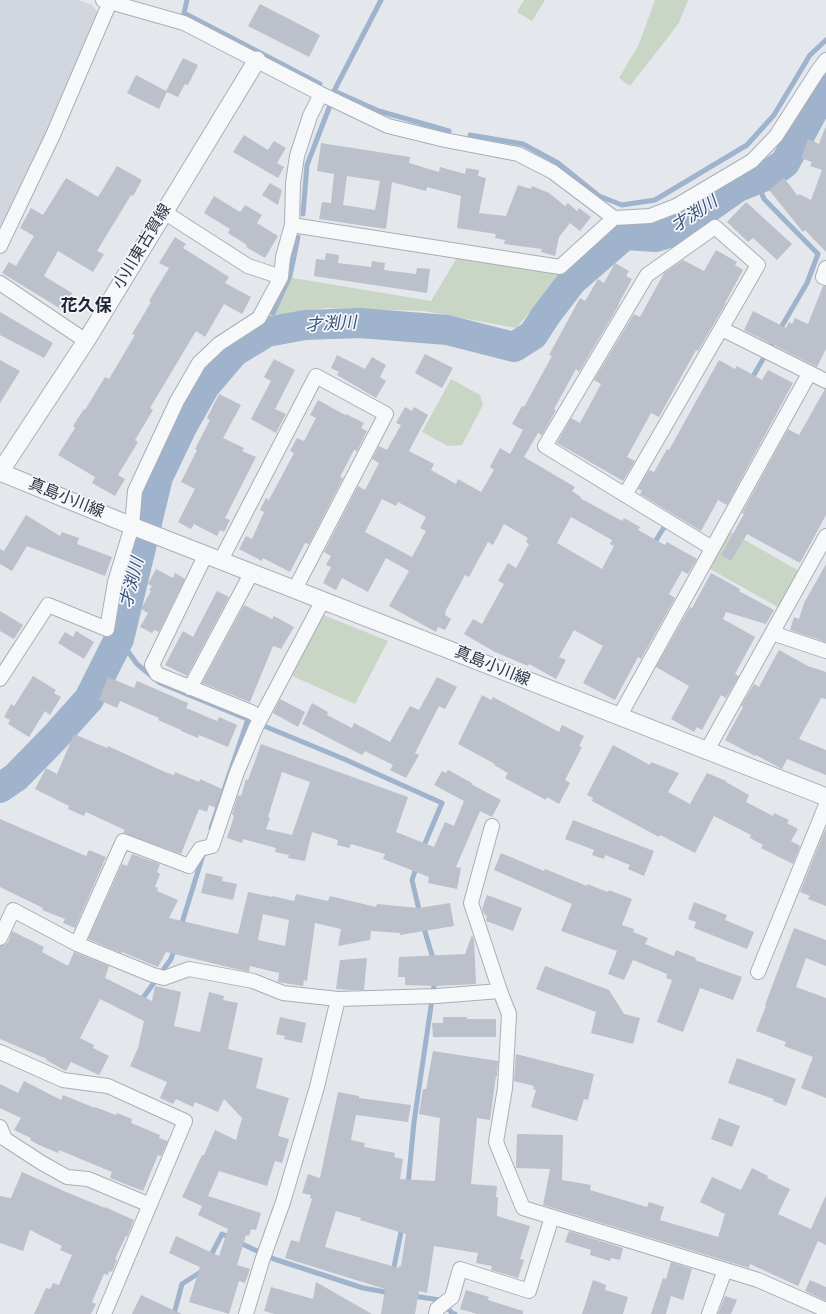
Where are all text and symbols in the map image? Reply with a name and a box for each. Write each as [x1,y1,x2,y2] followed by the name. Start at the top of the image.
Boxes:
[668,193,722,237] water label: 才渕川
[110,201,176,293] street label: 小川東古賀線
[61,297,111,317] district label: 花久保
[305,313,357,337] water label: 才渕川
[25,475,107,523] street label: 真島小川線
[117,556,149,610] water label: 才渕川
[451,643,533,691] street label: 真島小川線

